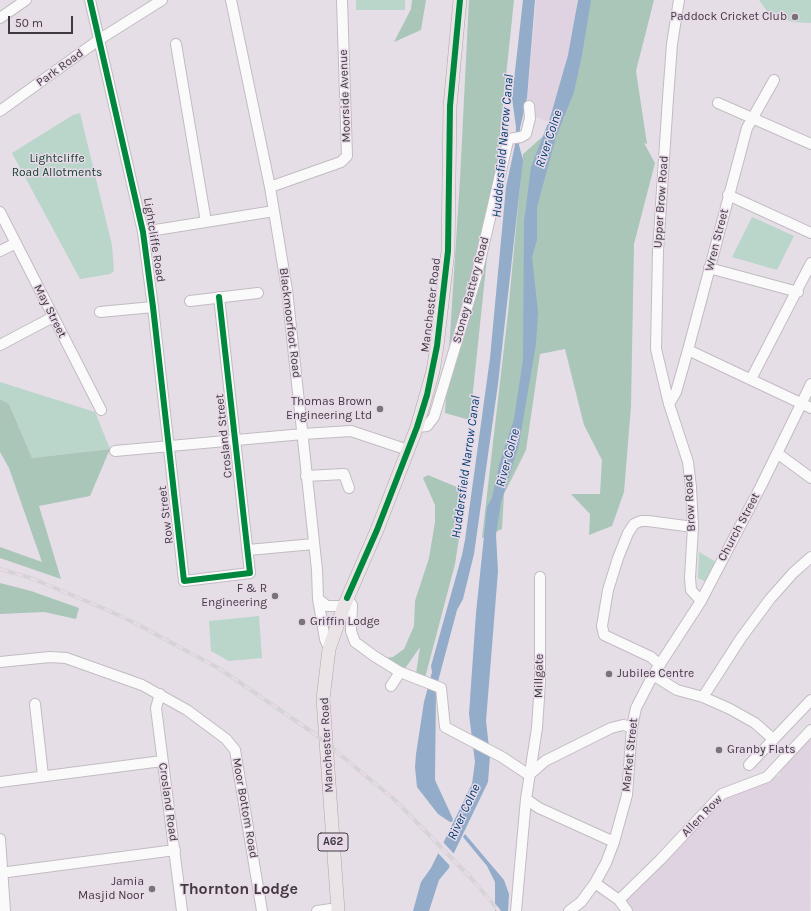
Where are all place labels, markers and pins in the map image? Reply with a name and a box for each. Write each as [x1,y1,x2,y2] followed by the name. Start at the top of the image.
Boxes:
[670,10,787,24] place label: Paddock Cricket Club
[790,12,800,22] marker: Paddock Cricket Club
[286,395,372,423] place label: Thomas Brown Engineering Ltd
[375,404,385,414] marker: Thomas Brown Engineering Ltd
[201,582,267,610] place label: F & R Engineering
[270,591,280,601] marker: F & R Engineering
[310,615,380,629] place label: Griffin Lodge
[297,617,307,627] marker: Griffin Lodge
[617,667,694,681] place label: Jubilee Centre
[604,669,614,679] marker: Jubilee Centre
[727,743,796,757] place label: Granby Flats
[714,745,724,755] marker: Granby Flats
[78,875,144,903] place label: Jamia Masjid Noor
[147,884,157,894] marker: Jamia Masjid Noor

